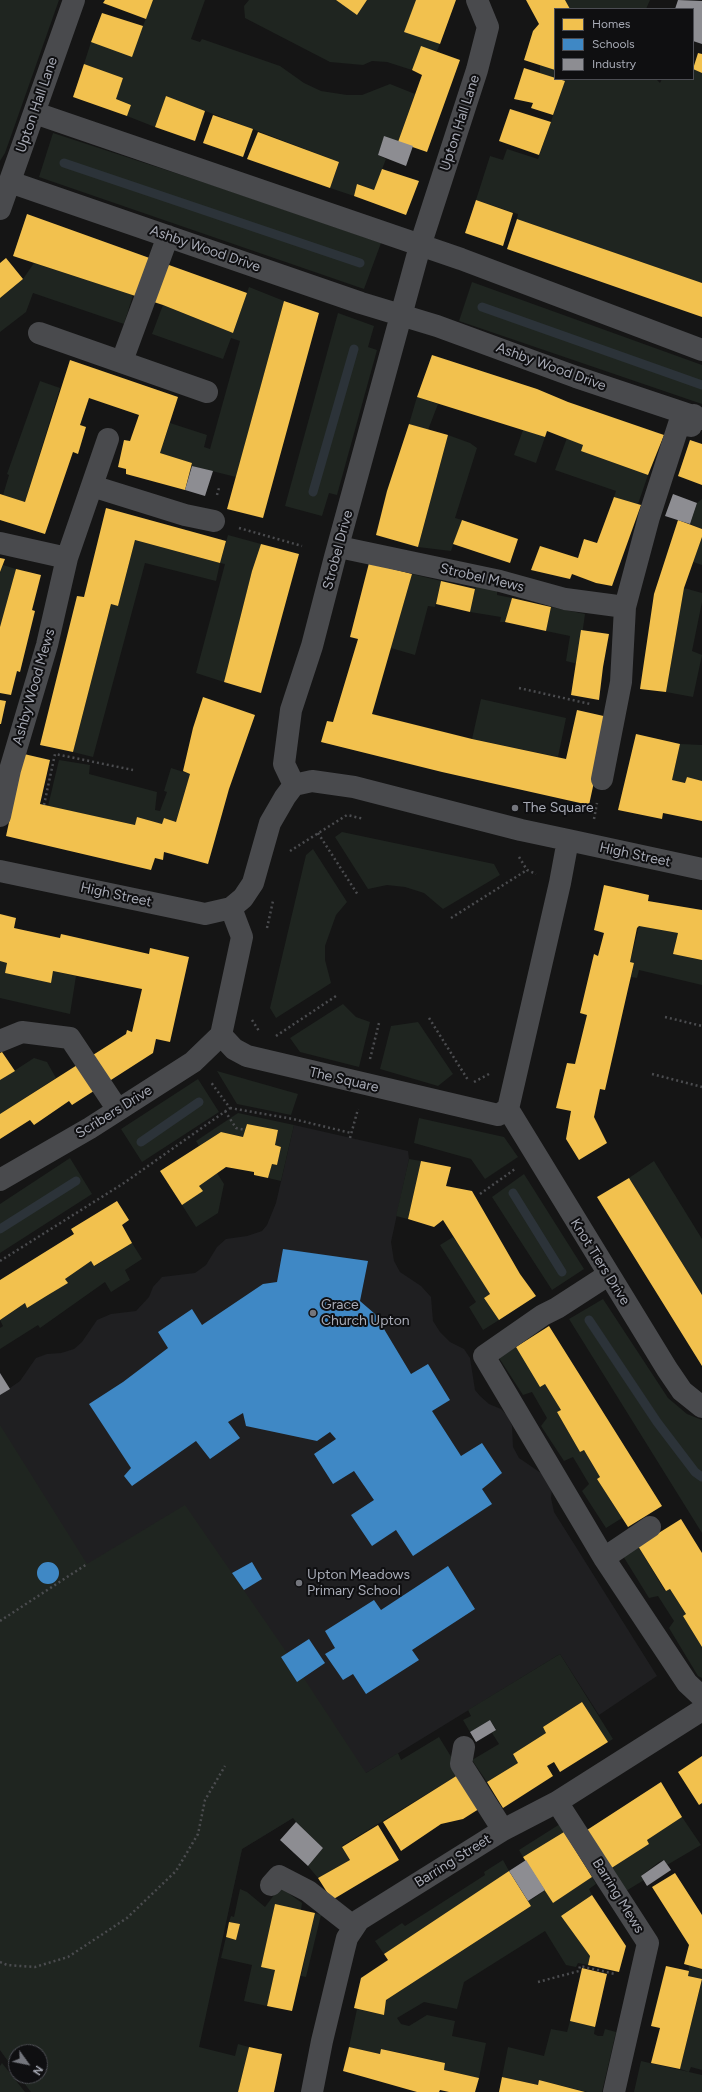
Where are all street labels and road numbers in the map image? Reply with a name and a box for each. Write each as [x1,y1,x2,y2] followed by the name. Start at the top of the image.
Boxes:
[13,55,61,155] street label: Upton Hall Lane
[437,73,483,173] street label: Upton Hall Lane
[148,222,262,276] street label: Ashby Wood Drive
[494,339,608,395] street label: Ashby Wood Drive
[319,508,357,592] street label: Strobel Drive
[438,560,526,596] street label: Strobel Mews
[9,627,59,747] street label: Ashby Wood Mews
[598,839,672,871] street label: High Street
[79,879,153,911] street label: High Street
[308,1064,380,1096] street label: The Square
[73,1082,155,1142] street label: Scribers Drive
[567,1216,633,1308] street label: Knot Tiers Drive
[412,1831,494,1891] street label: Barring Street
[588,1856,648,1936] street label: Barring Mews

